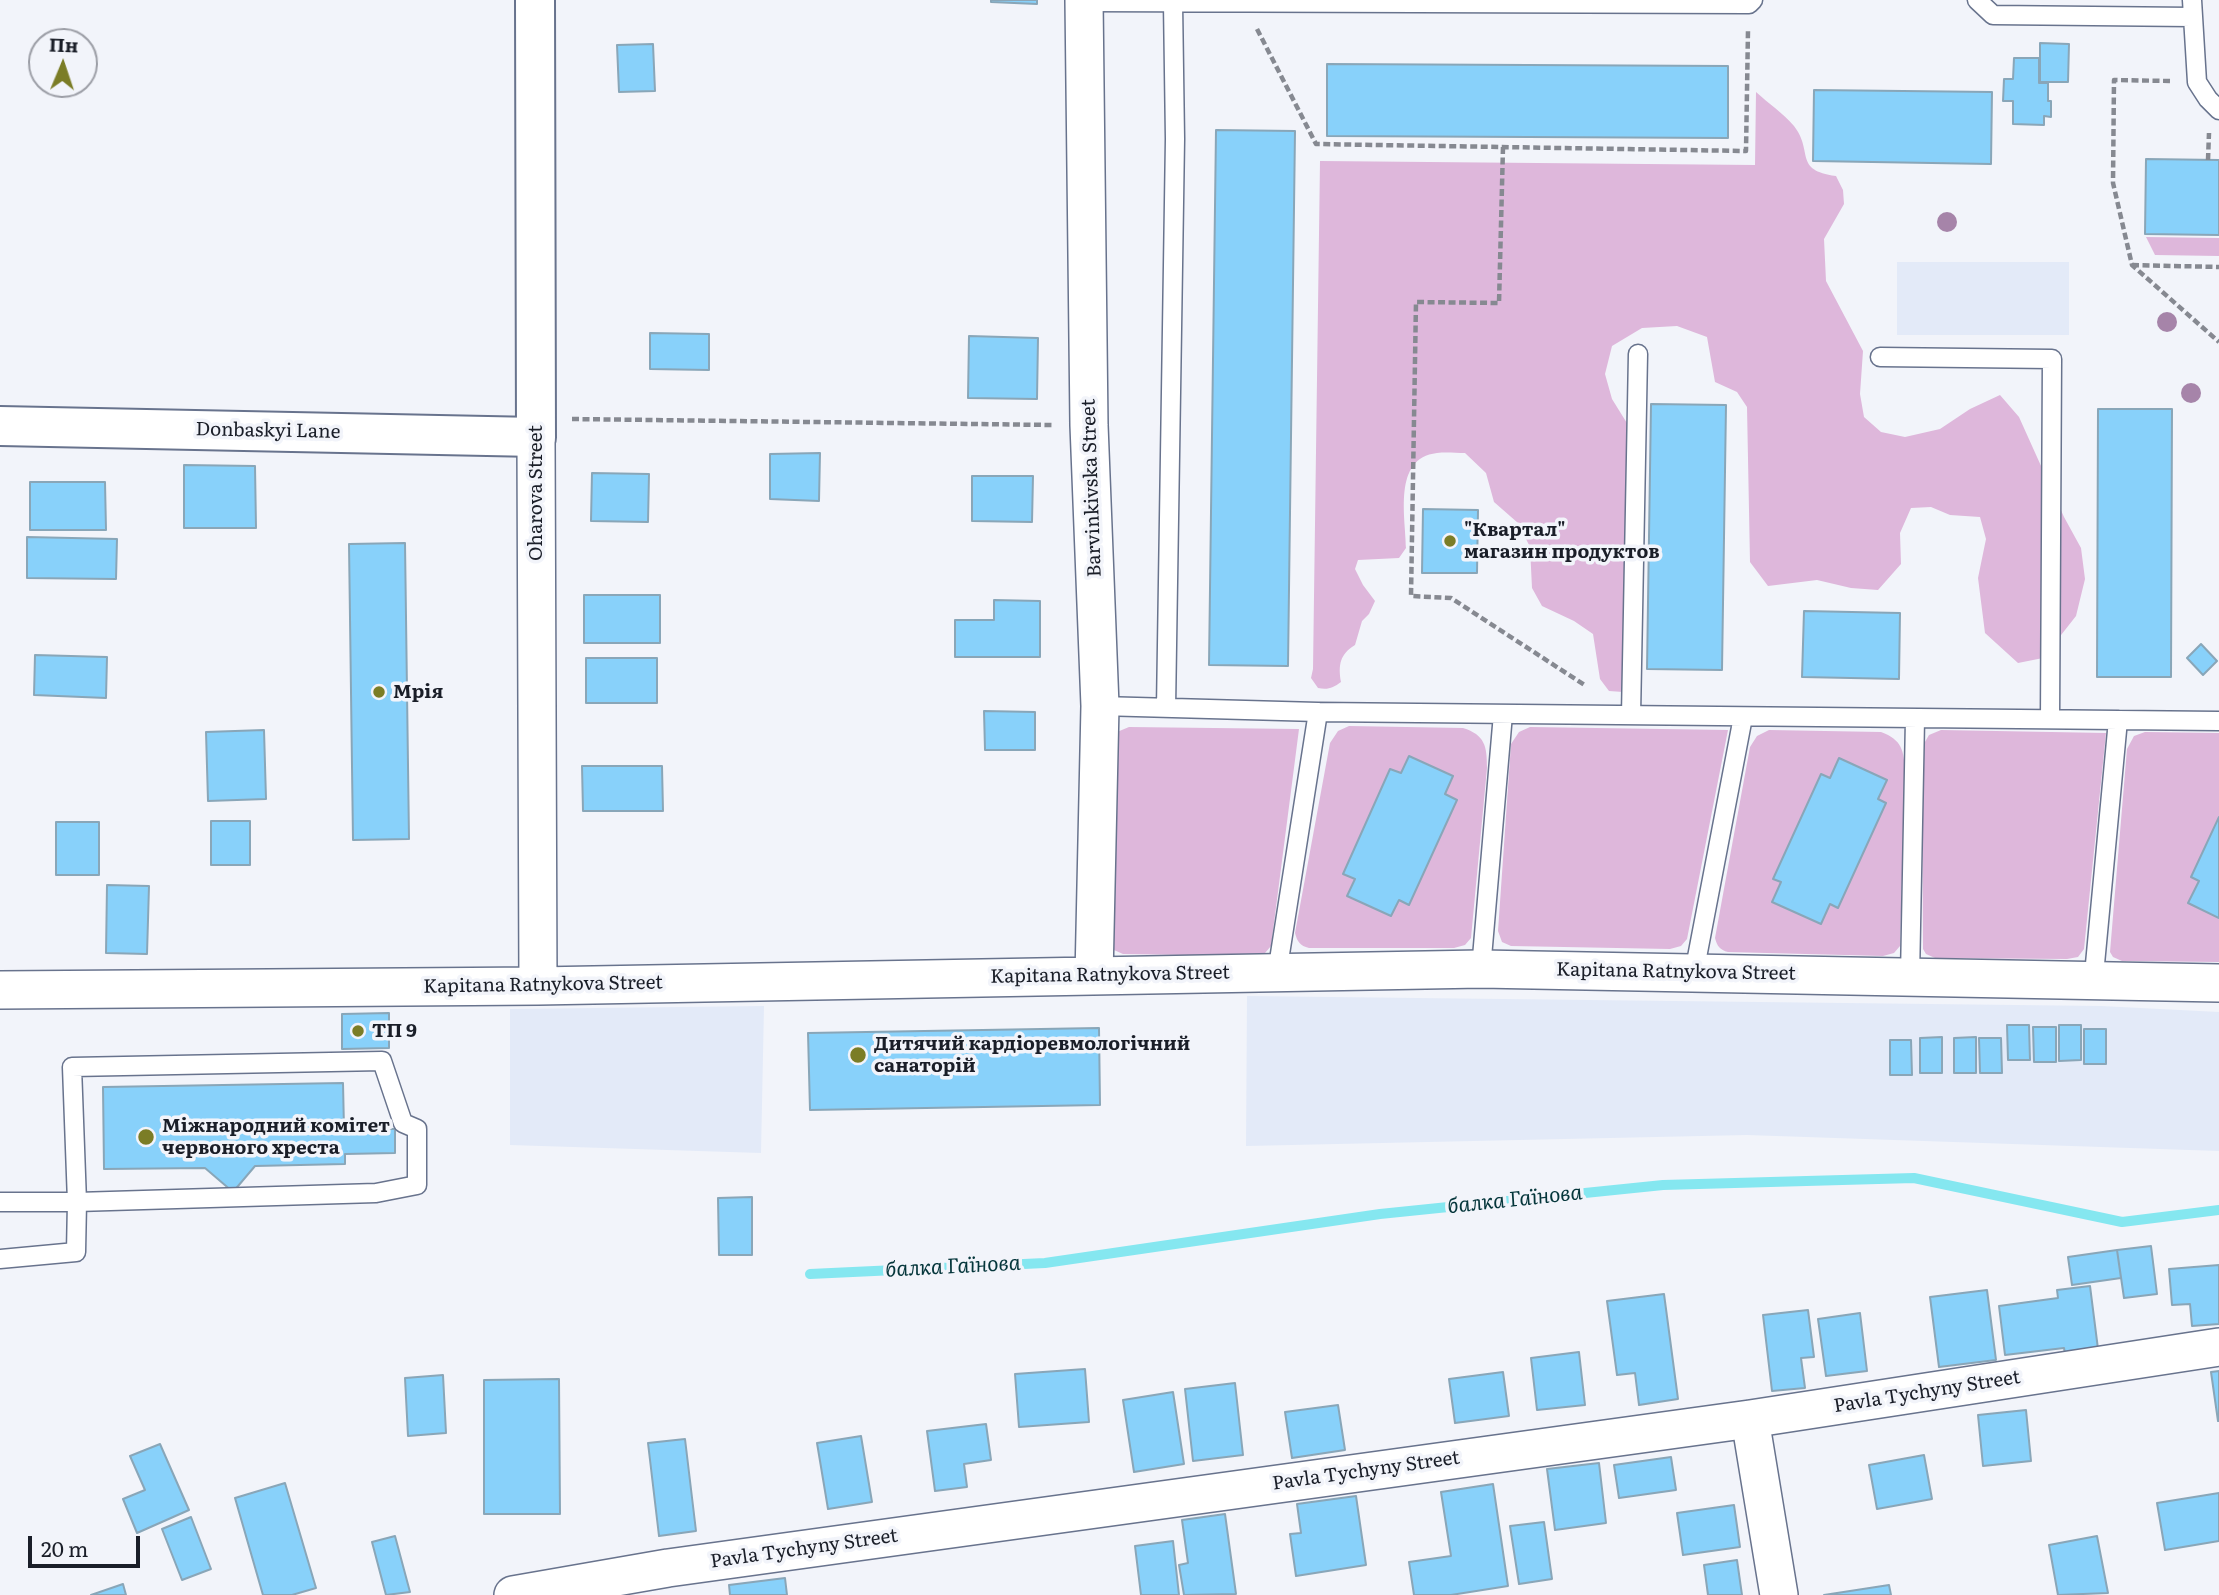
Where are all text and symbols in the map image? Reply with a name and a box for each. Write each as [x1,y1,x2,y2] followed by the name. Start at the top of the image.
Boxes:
[28,28,98,98] north arrow
[48,30,79,59] text: Пн
[1077,398,1107,578] street label: Barvinkivska Street
[195,418,341,444] street label: Donbaskyi Lane
[525,425,547,561] street label: Oharova Street
[1464,519,1660,563] place label: "Квартал" магазин продуктов
[1442,533,1458,549] marker: "Квартал" магазин продуктов
[393,681,443,703] place label: Мрія
[371,684,387,700] marker: Мрія
[1556,959,1796,985] street label: Kapitana Ratnykova Street
[990,962,1230,988] street label: Kapitana Ratnykova Street
[423,972,663,998] street label: Kapitana Ratnykova Street
[372,1020,417,1042] place label: ТП 9
[350,1023,366,1039] marker: ТП 9
[874,1033,1190,1077] place label: Дитячий кардіоревмологічний санаторій
[848,1045,868,1065] marker: Дитячий кардіоревмологічний санаторій
[162,1115,390,1159] place label: Міжнародний комітет червоного хреста
[136,1127,156,1147] marker: Міжнародний комітет червоного хреста
[1446,1180,1584,1220] water label: балка Гаїнова
[885,1251,1021,1283] water label: балка Гаїнова
[1832,1366,2022,1418] street label: Pavla Tychyny Street
[1271,1447,1461,1495] street label: Pavla Tychyny Street
[32,1522,144,1566] scale bar
[709,1525,899,1573] street label: Pavla Tychyny Street
[41,1532,88,1563] text: 20 m

